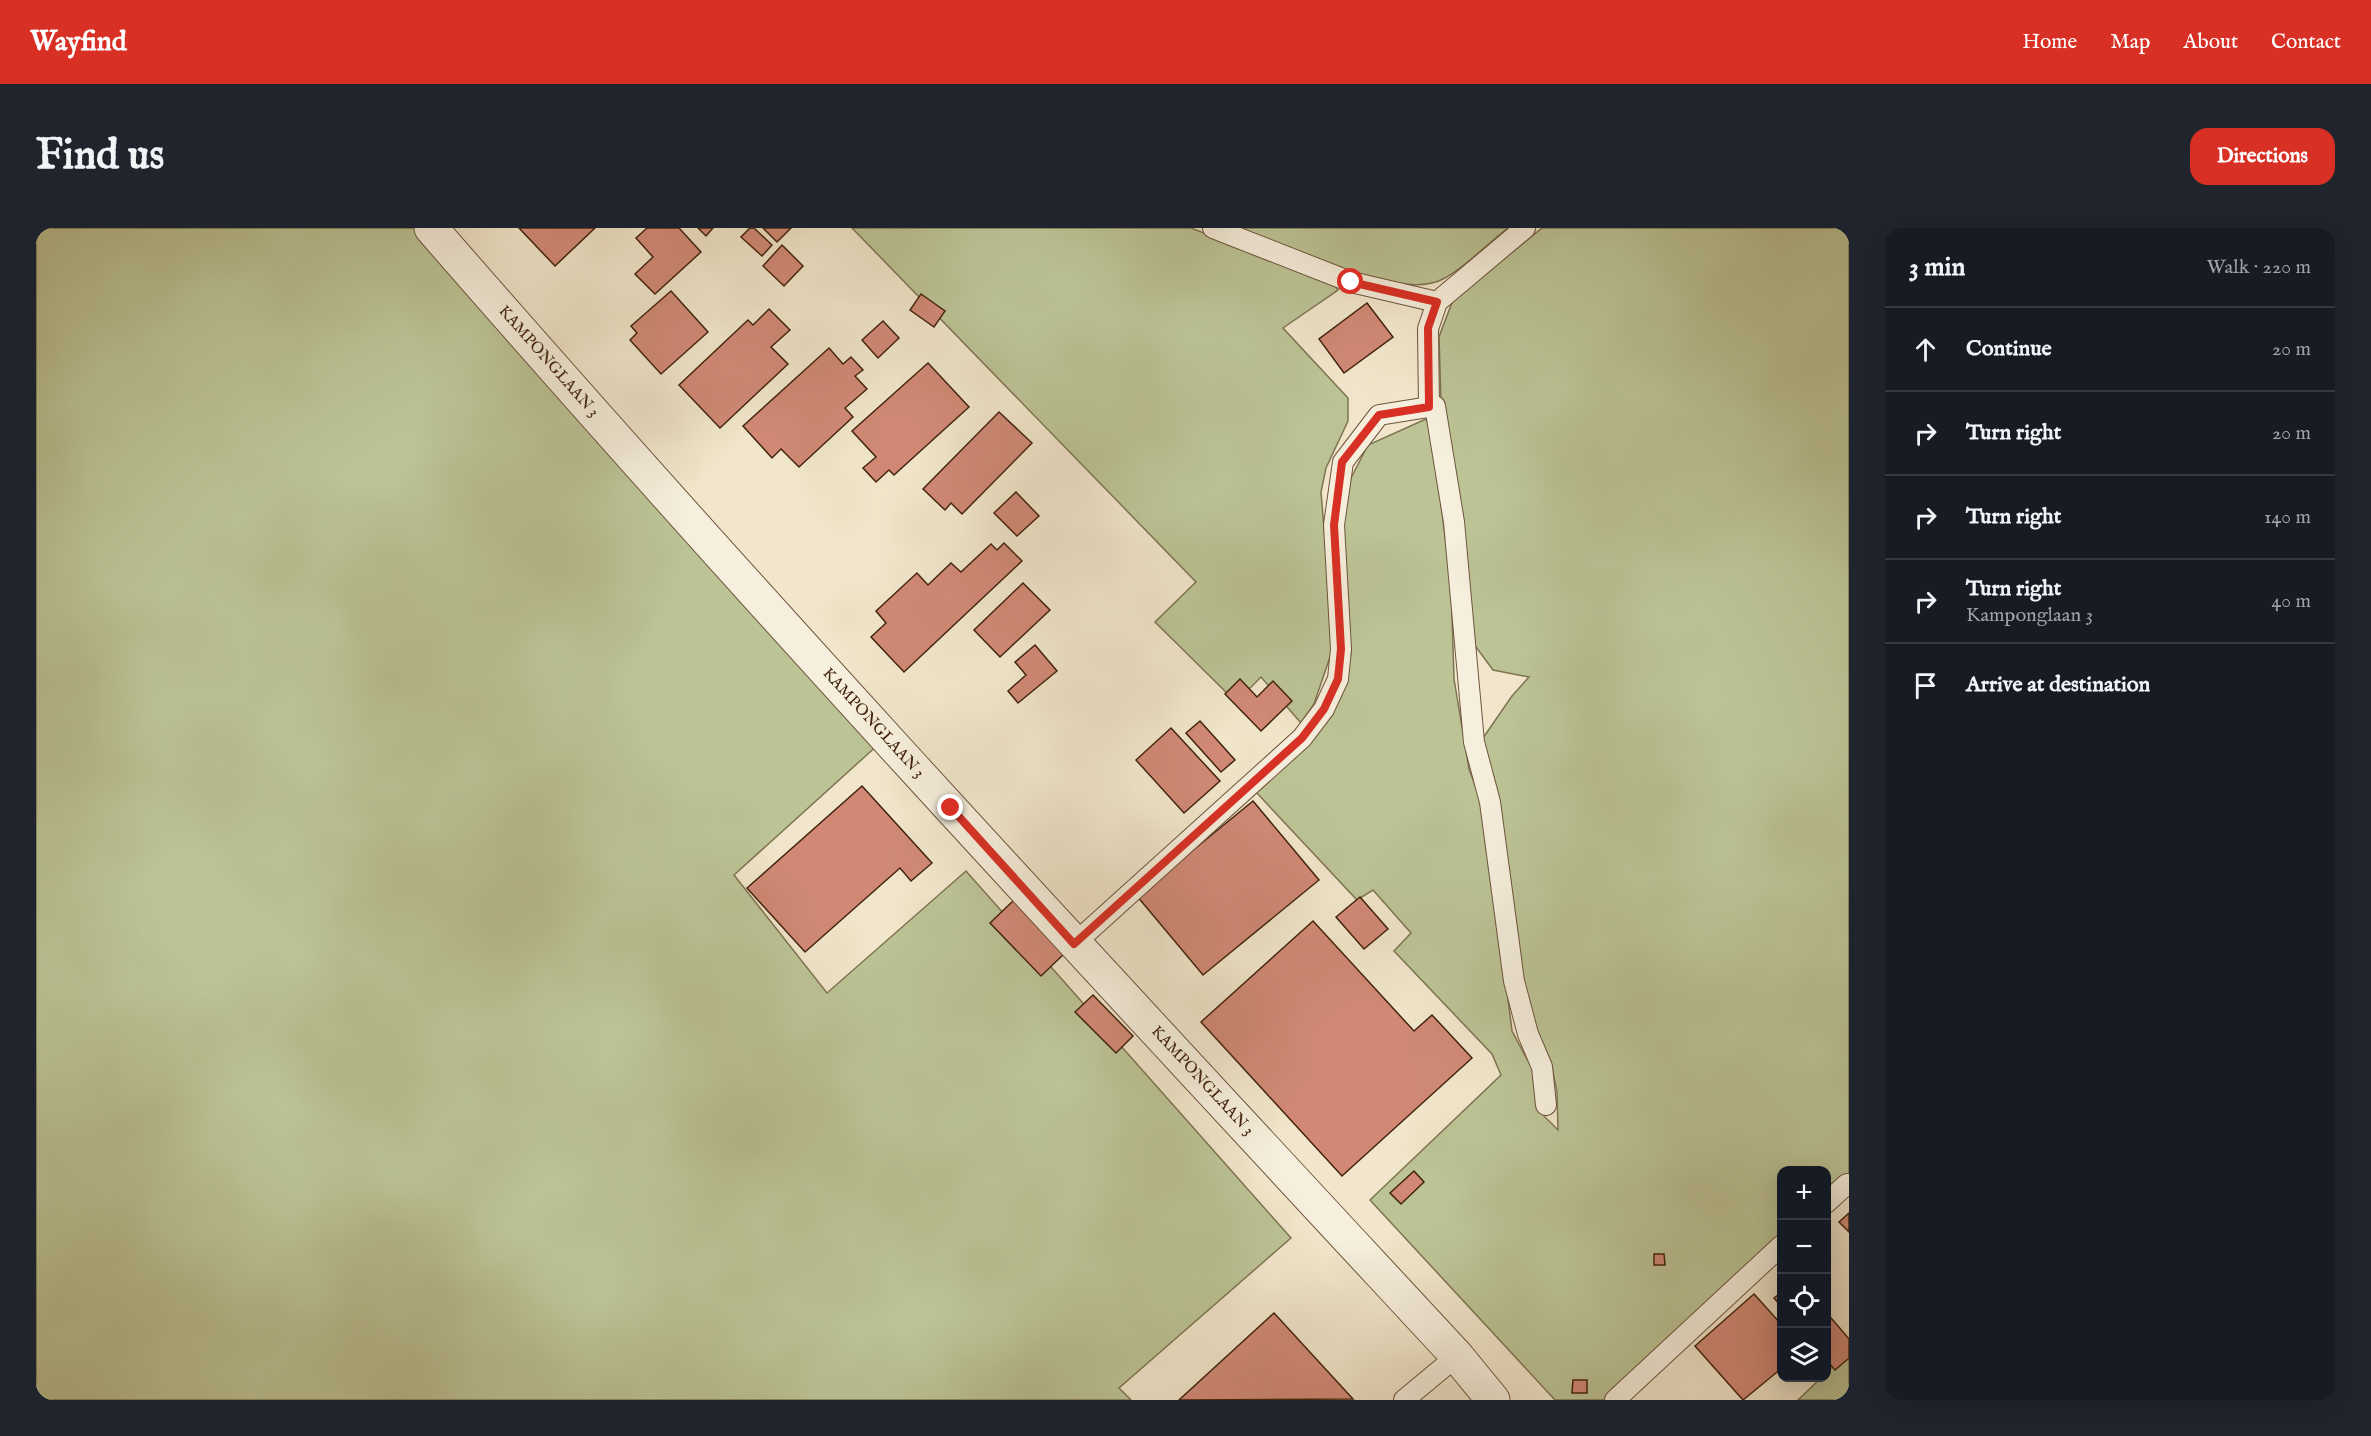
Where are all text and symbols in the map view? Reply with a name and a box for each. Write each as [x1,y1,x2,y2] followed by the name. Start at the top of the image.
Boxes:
[30,25,127,60] text: Wayfind
[2022,29,2077,56] text: Home
[2110,29,2150,56] text: Map
[2183,29,2238,56] text: About
[2271,29,2341,56] text: Contact
[2190,128,2335,185] button: Directions
[36,130,164,183] text: Find us
[1909,251,1965,284] text: 3 min
[2207,255,2311,280] text: Walk · 220 m
[1337,268,1363,294] route start
[494,302,603,422] street label: KAMPONGLAAN 3
[1909,333,1942,366] icon: ahead
[1966,335,2052,363] text: Continue
[2272,337,2311,362] text: 20 m
[1909,417,1942,450] icon: right
[1966,419,2061,447] text: Turn right
[2272,421,2311,446] text: 20 m
[1909,501,1942,534] icon: right
[1966,503,2061,531] text: Turn right
[2264,505,2311,530] text: 140 m
[1966,575,2061,603] text: Turn right
[1909,585,1942,618] icon: right
[2272,589,2311,614] text: 40 m
[1966,603,2093,628] text: Kamponglaan 3
[818,664,928,783] street label: KAMPONGLAAN 3
[1909,669,1942,702] icon: arrive
[1966,671,2150,699] text: Arrive at destination
[937,794,963,820] route end
[1146,1022,1258,1140] street label: KAMPONGLAAN 3
[1777,1166,1831,1382] map controls
[1777,1166,1831,1220] button: +
[1777,1220,1831,1274] button: −
[1777,1274,1831,1328] button: locate
[1777,1328,1831,1382] button: layers

